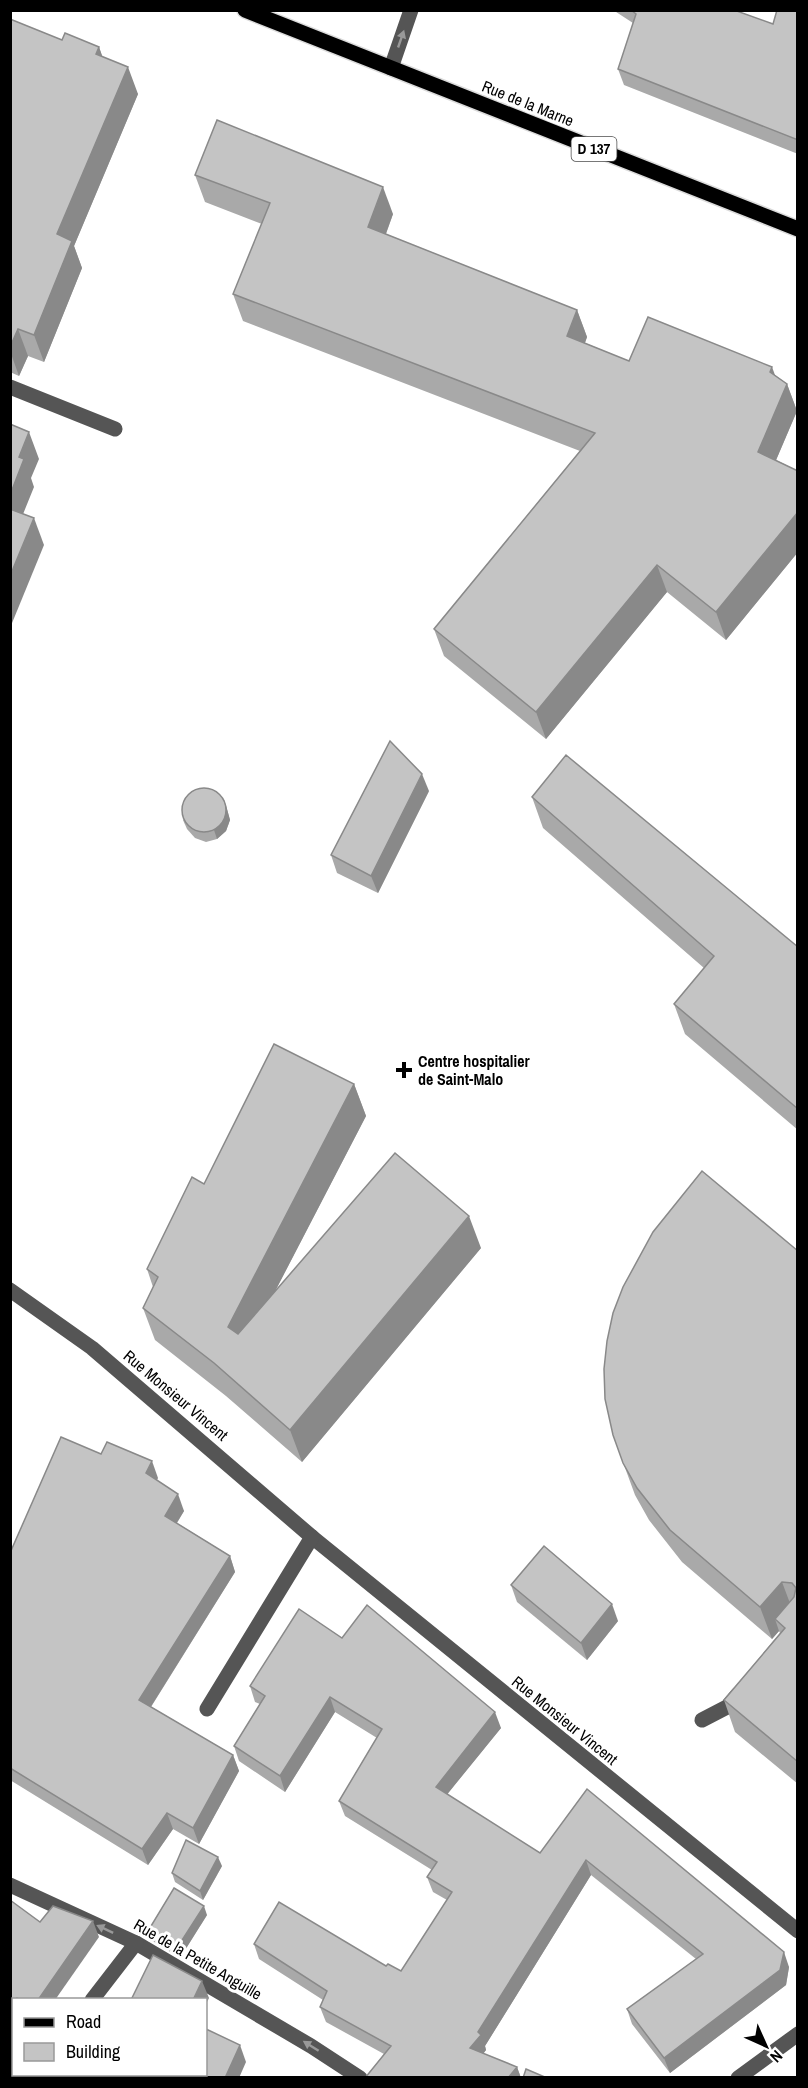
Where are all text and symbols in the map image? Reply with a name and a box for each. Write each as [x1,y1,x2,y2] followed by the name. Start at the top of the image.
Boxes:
[396,30,406,48] one-way arrow
[479,75,577,131] street label: Rue de la Marne
[572,137,616,161] road number: D 137
[418,1050,530,1090] place label: Centre hospitalier de Saint-Malo
[395,1061,413,1079] marker: Centre hospitalier de Saint-Malo
[119,1345,233,1446] street label: Rue Monsieur Vincent
[507,1670,623,1770] street label: Rue Monsieur Vincent
[130,1913,266,2005] street label: Rue de la Petite Anguille
[97,1924,114,1933] one-way arrow
[12,1998,207,2076] legend
[66,2009,101,2034] text: Road
[736,2016,796,2076] north arrow
[66,2039,121,2064] text: Building
[303,2040,319,2051] one-way arrow
[765,2045,788,2068] text: N

